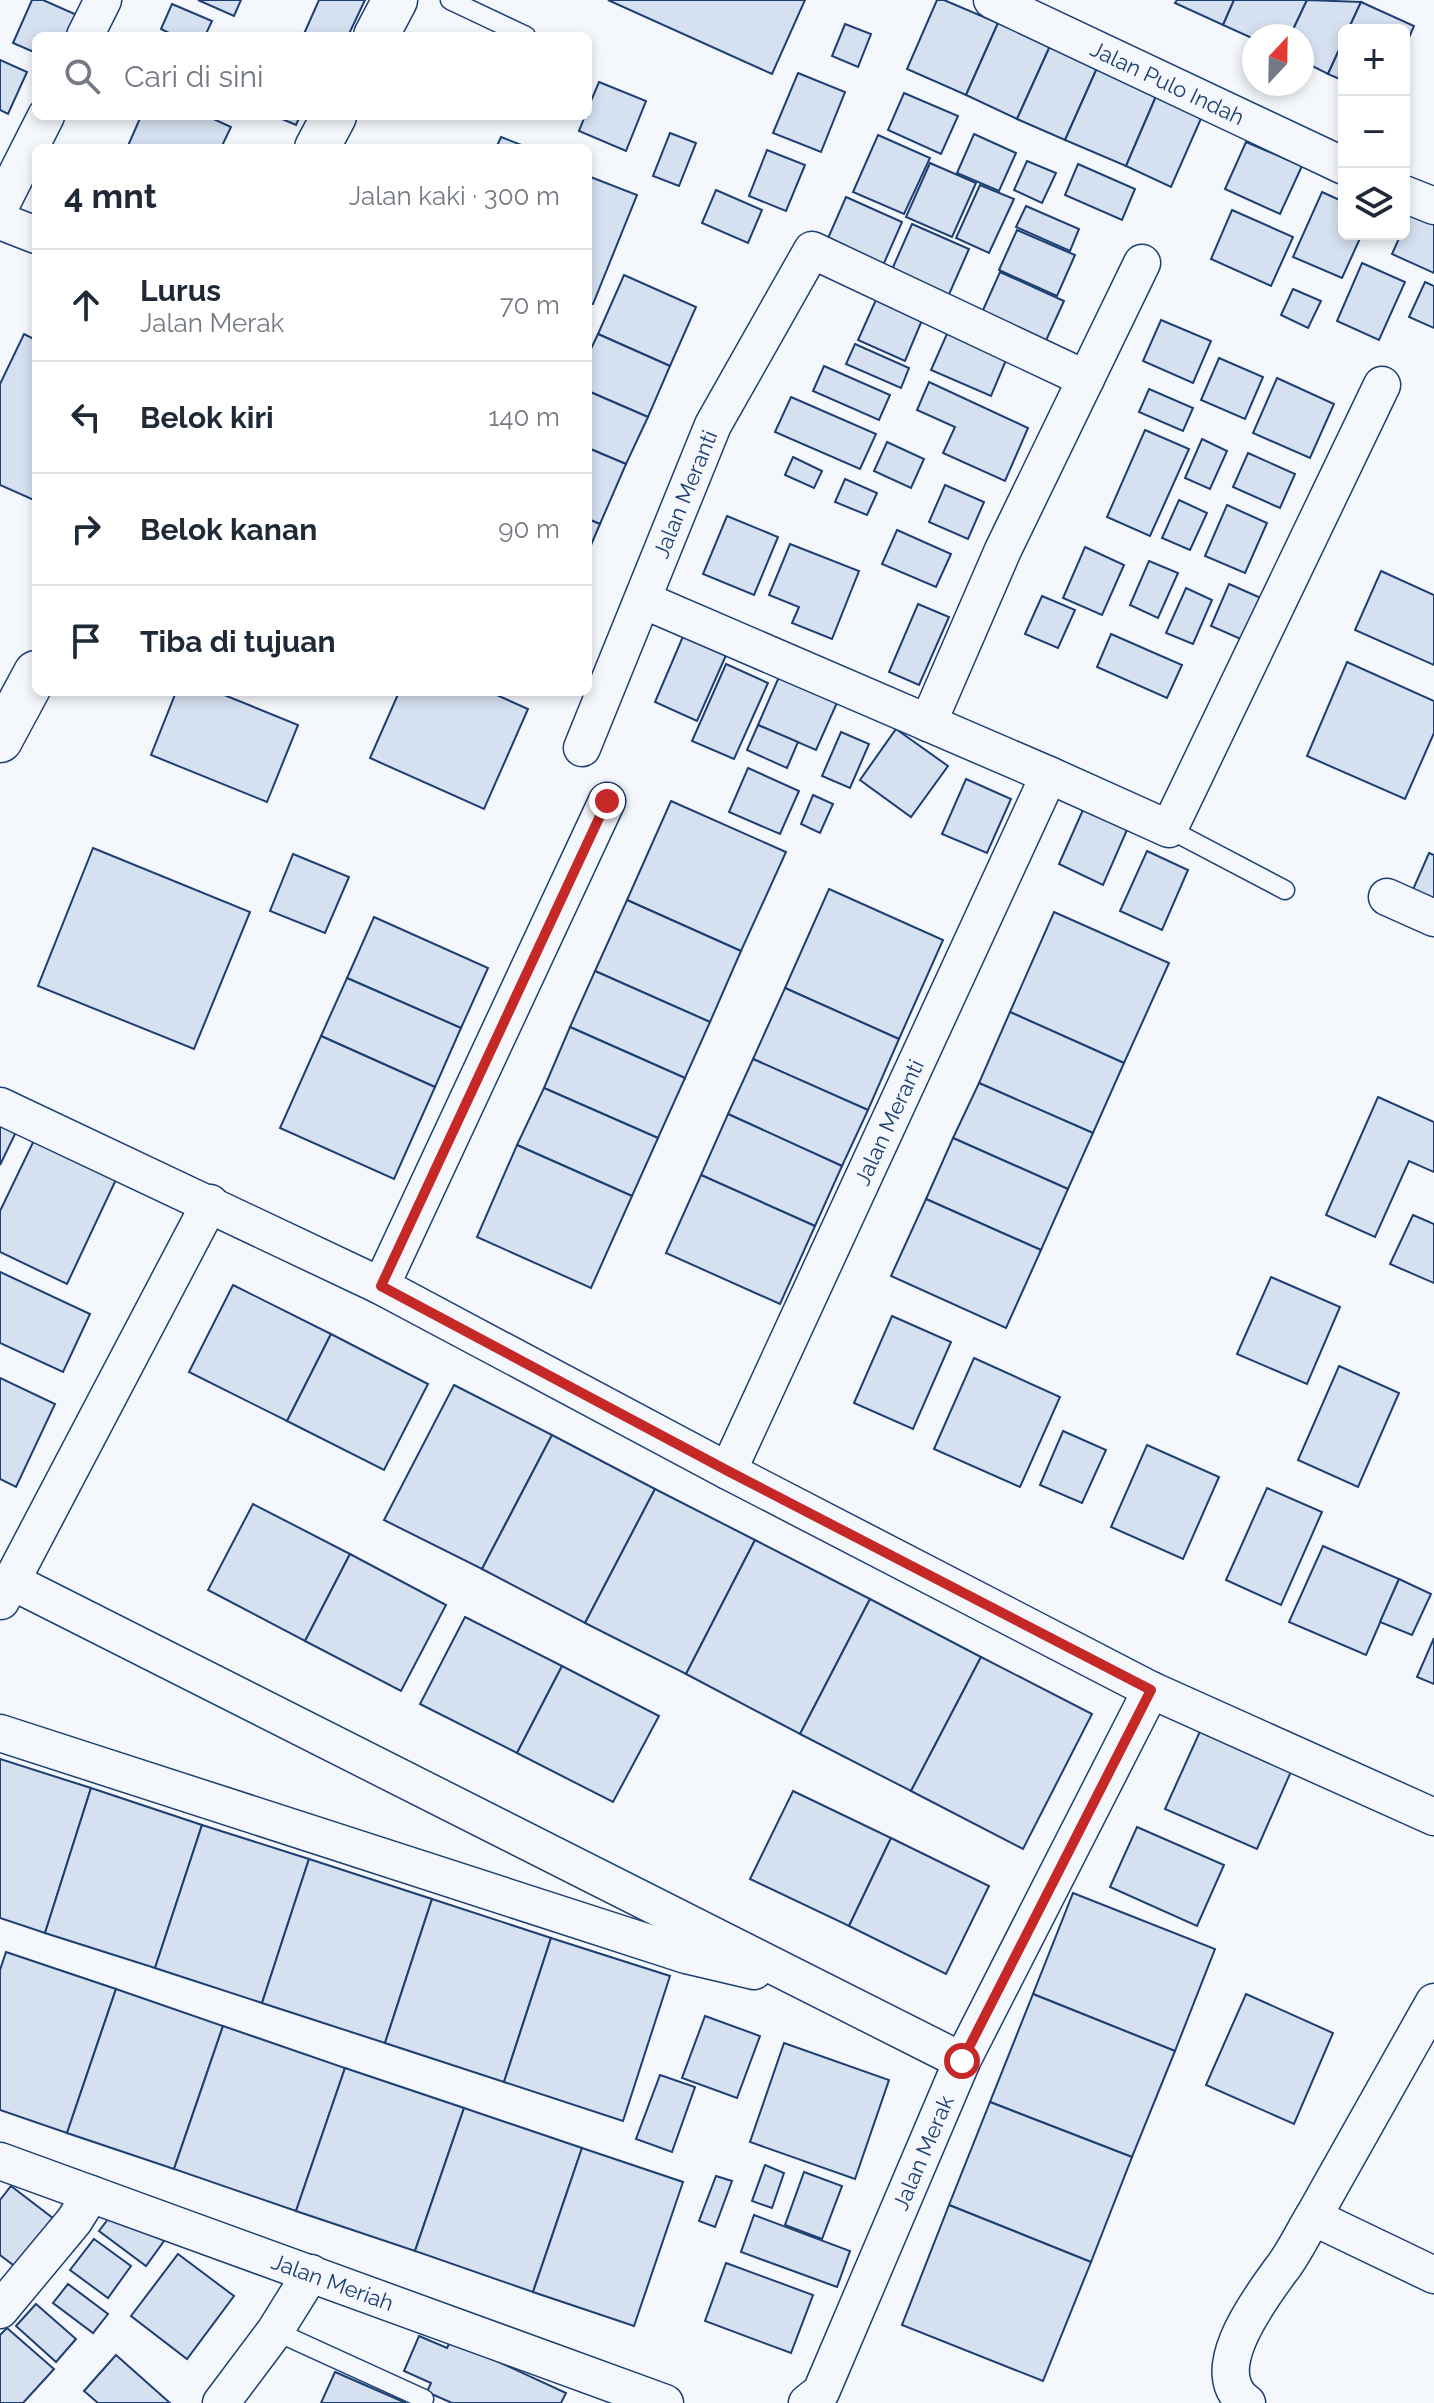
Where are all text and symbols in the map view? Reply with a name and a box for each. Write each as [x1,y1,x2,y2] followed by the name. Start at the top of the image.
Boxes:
[1242,24,1314,96] north arrow
[1338,24,1410,240] map controls
[1338,24,1410,96] button: +
[32,32,592,120] search box
[1086,35,1249,130] street label: Jalan Pulo Indah
[60,54,104,98] icon: search
[124,59,264,94] text: Cari di sini
[1338,96,1410,168] button: −
[1338,168,1410,240] button: layers
[64,176,157,216] text: 4 mnt
[349,181,560,211] text: Jalan kaki · 300 m
[140,273,221,308] text: Lurus
[64,283,108,327] icon: ahead
[500,290,560,320] text: 70 m
[140,308,284,338] text: Jalan Merak
[64,395,108,439] icon: left
[140,400,274,435] text: Belok kiri
[488,402,560,432] text: 140 m
[647,426,722,562] street label: Jalan Meranti
[64,507,108,551] icon: right
[140,512,317,547] text: Belok kanan
[498,514,560,544] text: 90 m
[64,619,108,663] icon: arrive
[140,624,336,659] text: Tiba di tujuan
[589,783,625,819] route end
[849,1055,929,1189] street label: Jalan Meranti
[944,2043,980,2079] route start
[887,2091,959,2214] street label: Jalan Merak
[268,2248,397,2316] street label: Jalan Meriah

